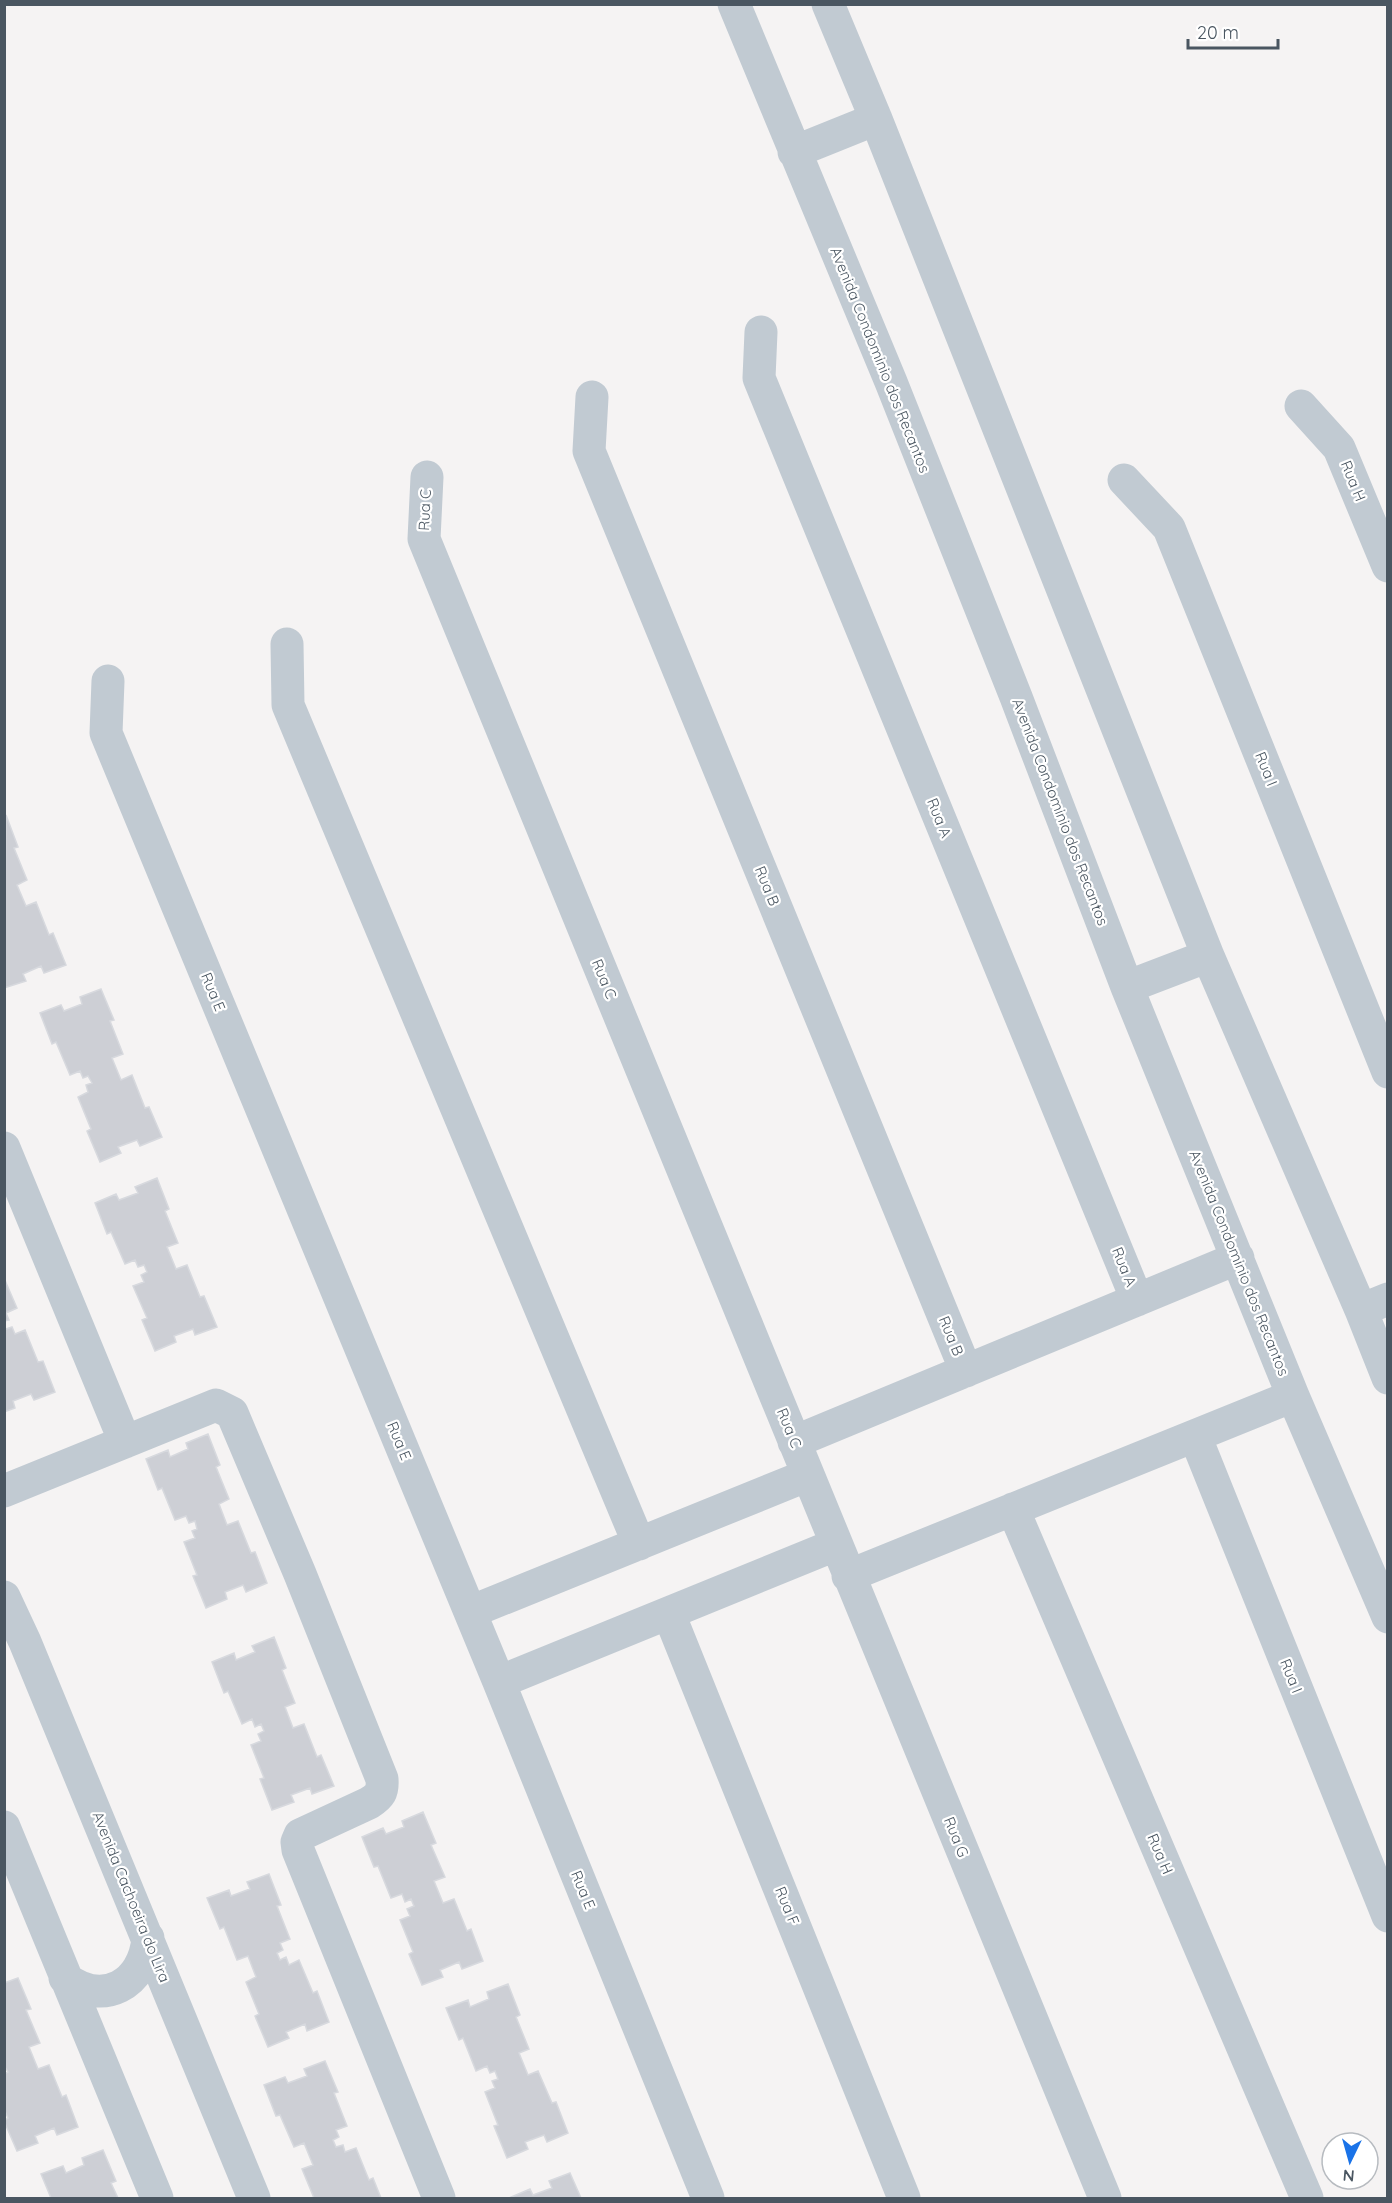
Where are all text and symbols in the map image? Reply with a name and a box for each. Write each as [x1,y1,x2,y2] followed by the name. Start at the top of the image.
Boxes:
[1188,12,1278,50] scale bar
[1197,21,1239,44] text: 20 m
[826,244,935,475] street label: Avenida Condominio dos Recantos
[1337,458,1370,504] street label: Rua H
[414,489,435,531] street label: Rua C
[1008,696,1113,928] street label: Avenida Condominio dos Recantos
[1251,749,1282,789] street label: Rua I
[923,795,956,841] street label: Rua A
[751,863,784,909] street label: Rua B
[588,956,621,1002] street label: Rua C
[197,970,230,1014] street label: Rua E
[1185,1147,1294,1378] street label: Avenida Condominio dos Recantos
[1108,1244,1141,1290] street label: Rua A
[935,1313,968,1359] street label: Rua B
[773,1405,806,1451] street label: Rua C
[383,1419,416,1463] street label: Rua E
[1276,1656,1307,1696] street label: Rua I
[88,1809,174,1985] street label: Avenida Cachoeira do Lira
[940,1814,973,1860] street label: Rua G
[1143,1831,1177,1877] street label: Rua H
[567,1868,600,1912] street label: Rua E
[771,1884,804,1928] street label: Rua F
[1320,2131,1380,2191] north arrow
[1342,2165,1355,2186] text: N

